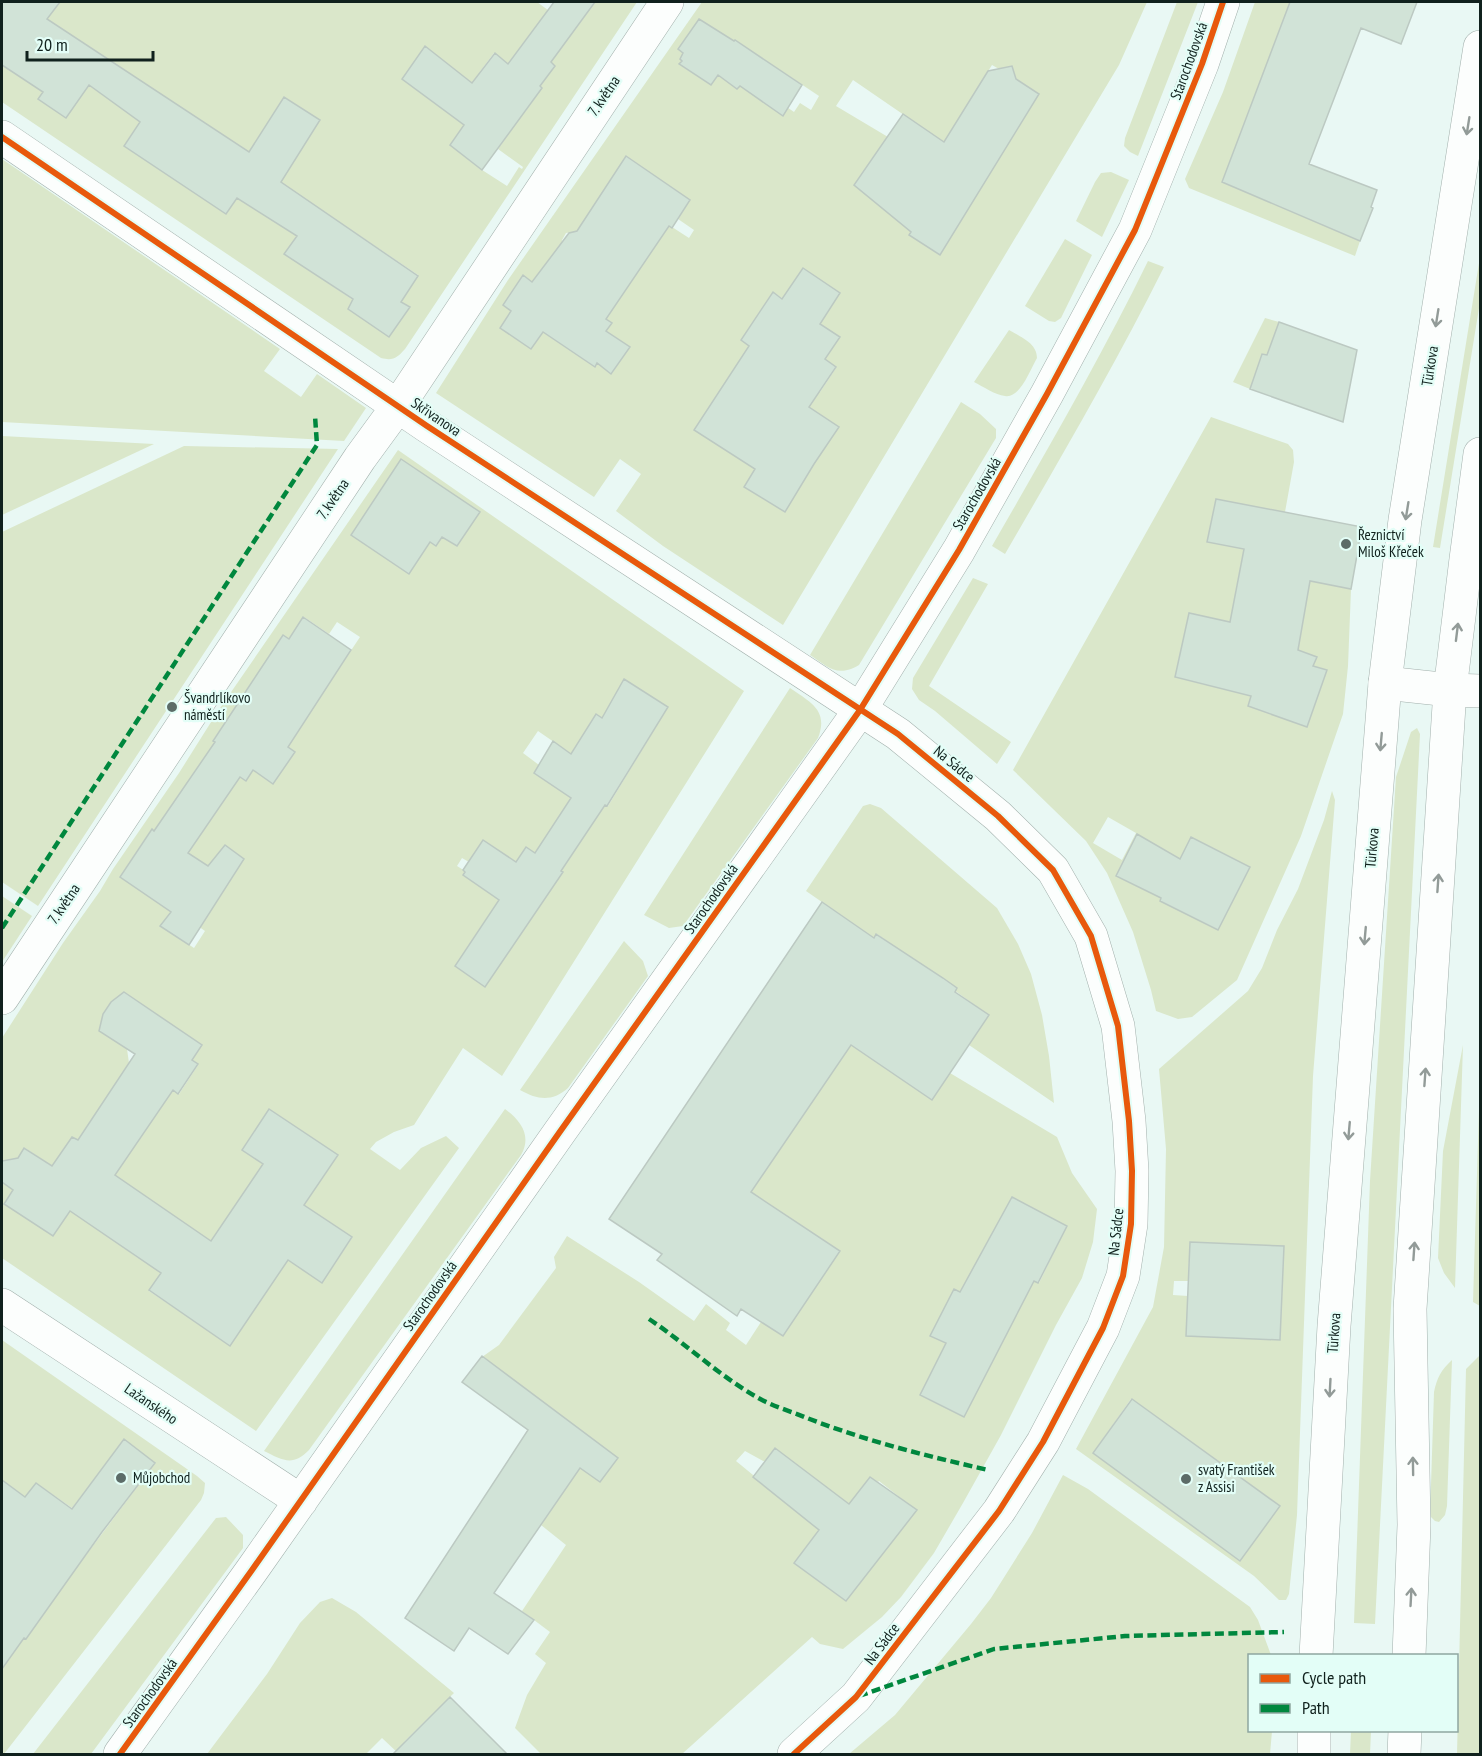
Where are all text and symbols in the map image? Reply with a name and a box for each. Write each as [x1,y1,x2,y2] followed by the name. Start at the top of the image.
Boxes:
[1166,19,1211,102] street label: Starochodovská
[27,24,153,62] scale bar
[36,33,68,56] text: 20 m
[583,72,624,120] street label: 7. května
[1462,115,1473,135] one-way arrow
[1432,308,1443,327] one-way arrow
[1417,345,1442,387] street label: Türkova
[408,393,465,440] street label: Skřivanova
[948,454,1005,534] street label: Starochodovská
[312,475,353,523] street label: 7. května
[1401,500,1412,520] one-way arrow
[1358,525,1424,561] place label: Řeznictví Miloš Křeček
[1339,537,1353,551] marker: Řeznictví Miloš Křeček
[1452,623,1463,642] one-way arrow
[184,688,250,724] place label: Švandrlíkovo náměstí
[165,700,179,714] marker: Švandrlíkovo náměstí
[1375,731,1386,751] one-way arrow
[930,741,979,786] street label: Na Sádce
[1360,827,1383,869] street label: Türkova
[680,860,742,937] street label: Starochodovská
[1433,873,1444,893] one-way arrow
[43,880,84,928] street label: 7. května
[1359,926,1370,946] one-way arrow
[1420,1068,1431,1088] one-way arrow
[1344,1120,1355,1140] one-way arrow
[1104,1207,1127,1257] street label: Na Sádce
[1409,1241,1420,1261] one-way arrow
[399,1257,461,1334] street label: Starochodovská
[1323,1312,1344,1354] street label: Türkova
[1325,1377,1336,1397] one-way arrow
[121,1379,181,1428] street label: Lažanského
[1407,1457,1419,1477] one-way arrow
[1198,1460,1275,1496] place label: svatý František z Assisi
[133,1468,190,1487] place label: Můjobchod
[114,1471,128,1485] marker: Můjobchod
[1179,1472,1193,1486] marker: svatý František z Assisi
[1406,1588,1417,1608] one-way arrow
[860,1619,903,1668] street label: Na Sádce
[118,1654,181,1731] street label: Starochodovská
[1248,1654,1458,1732] legend
[1302,1666,1366,1689] text: Cycle path
[1302,1696,1330,1719] text: Path

